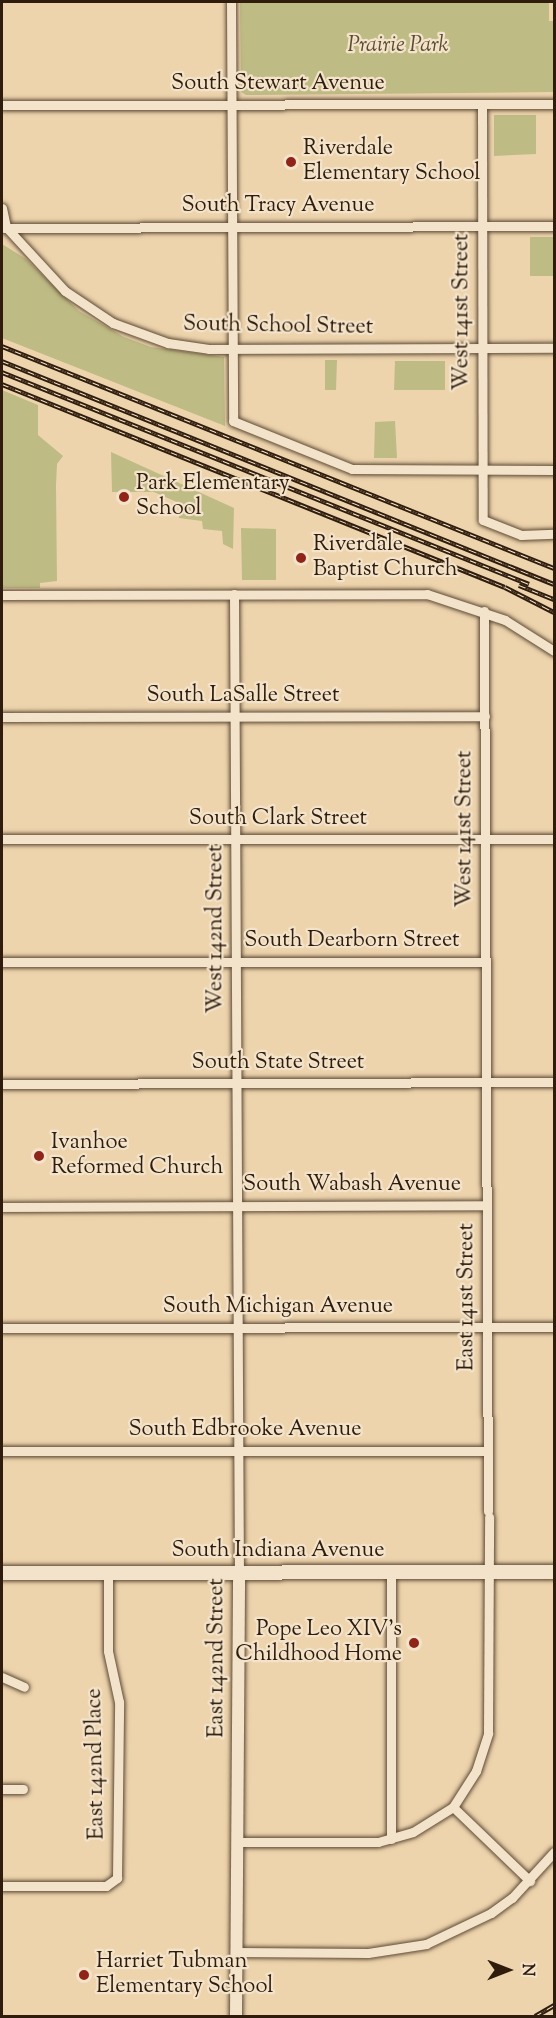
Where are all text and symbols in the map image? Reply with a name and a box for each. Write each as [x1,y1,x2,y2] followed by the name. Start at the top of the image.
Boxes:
[347,34,449,60] park label: Prairie Park
[171,72,385,98] street label: South Stewart Avenue
[303,136,480,188] place label: Riverdale Elementary School
[284,155,298,169] marker: Riverdale Elementary School
[181,194,375,220] street label: South Tracy Avenue
[450,233,476,391] street label: West 141st Street
[183,312,373,342] street label: South School Street
[136,471,290,522] place label: Park Elementary School
[117,490,131,504] marker: Park Elementary School
[313,532,458,584] place label: Riverdale Baptist Church
[294,551,308,565] marker: Riverdale Baptist Church
[146,684,340,710] street label: South LaSalle Street
[453,750,479,908] street label: West 141st Street
[189,807,367,833] street label: South Clark Street
[204,845,230,1013] street label: West 142nd Street
[244,929,460,955] street label: South Dearborn Street
[192,1051,364,1077] street label: South State Street
[51,1130,223,1182] place label: Ivanhoe Reformed Church
[32,1149,46,1163] marker: Ivanhoe Reformed Church
[243,1173,461,1199] street label: South Wabash Avenue
[455,1223,481,1371] street label: East 141st Street
[163,1295,393,1321] street label: South Michigan Avenue
[128,1418,362,1444] street label: South Edbrooke Avenue
[171,1539,385,1565] street label: South Indiana Avenue
[205,1578,231,1738] street label: East 142nd Street
[235,1617,402,1669] place label: Pope Leo XIV's Childhood Home
[407,1636,421,1650] marker: Pope Leo XIV's Childhood Home
[82,1688,112,1840] street label: East 142nd Place
[478,1940,538,2000] north arrow
[96,1949,273,2000] place label: Harriet Tubman Elementary School
[515,1964,538,1976] text: N
[77,1968,91,1982] marker: Harriet Tubman Elementary School

